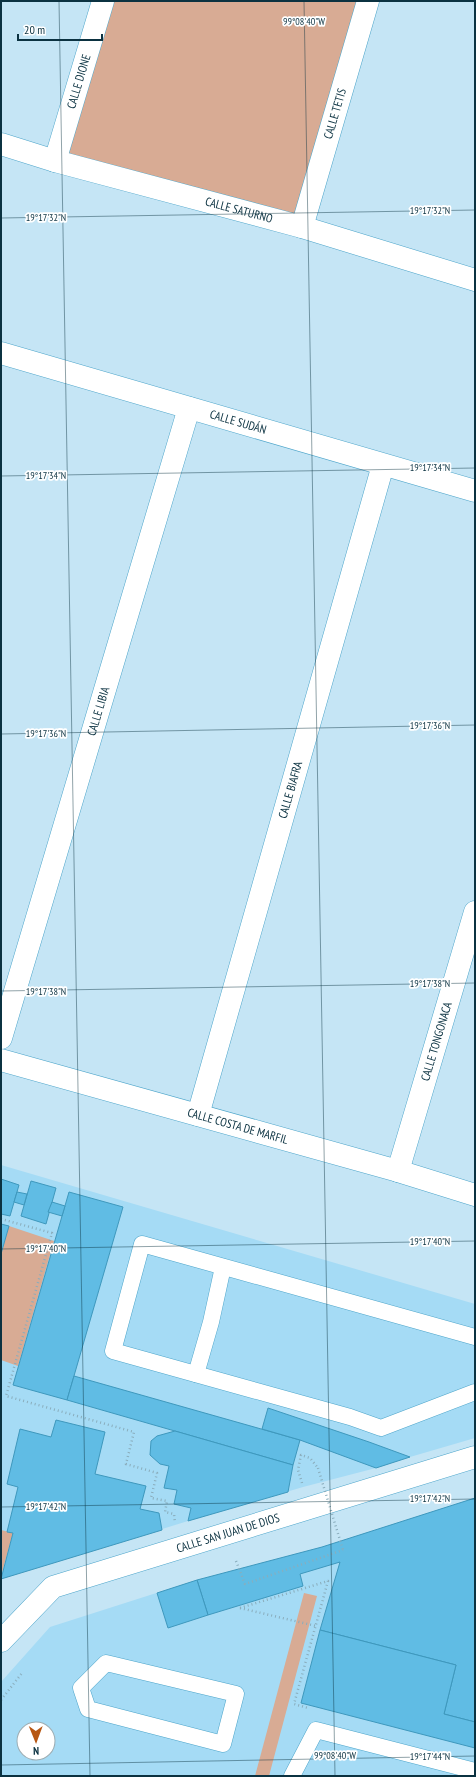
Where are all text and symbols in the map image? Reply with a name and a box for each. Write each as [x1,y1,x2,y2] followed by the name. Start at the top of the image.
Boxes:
[283,15,325,28] text: 99°08'40"W
[18,16,102,42] scale bar
[24,22,45,37] text: 20 m
[63,52,94,110] street label: CALLE DIONE
[320,86,349,141] street label: CALLE TETIS
[204,193,275,226] street label: CALLE SATURNO
[410,204,450,217] text: 19°17'32"N
[26,211,66,224] text: 19°17'32"N
[208,406,268,437] street label: CALLE SUDÁN
[410,461,450,474] text: 19°17'34"N
[26,469,66,482] text: 19°17'34"N
[84,684,113,737] street label: CALLE LIBIA
[410,719,450,732] text: 19°17'36"N
[26,727,66,740] text: 19°17'36"N
[275,759,305,820] street label: CALLE BIAFRA
[410,977,450,990] text: 19°17'38"N
[26,985,66,998] text: 19°17'38"N
[417,1000,455,1083] street label: CALLE TONGONACA
[186,1105,290,1147] street label: CALLE COSTA DE MARFIL
[410,1235,450,1248] text: 19°17'40"N
[26,1242,66,1255] text: 19°17'40"N
[410,1492,450,1505] text: 19°17'42"N
[26,1500,66,1513] text: 19°17'42"N
[174,1510,281,1556] street label: CALLE SAN JUAN DE DIOS
[16,1721,56,1761] north arrow
[33,1744,39,1758] text: N
[314,1749,356,1762] text: 99°08'40"W
[410,1750,450,1763] text: 19°17'44"N

